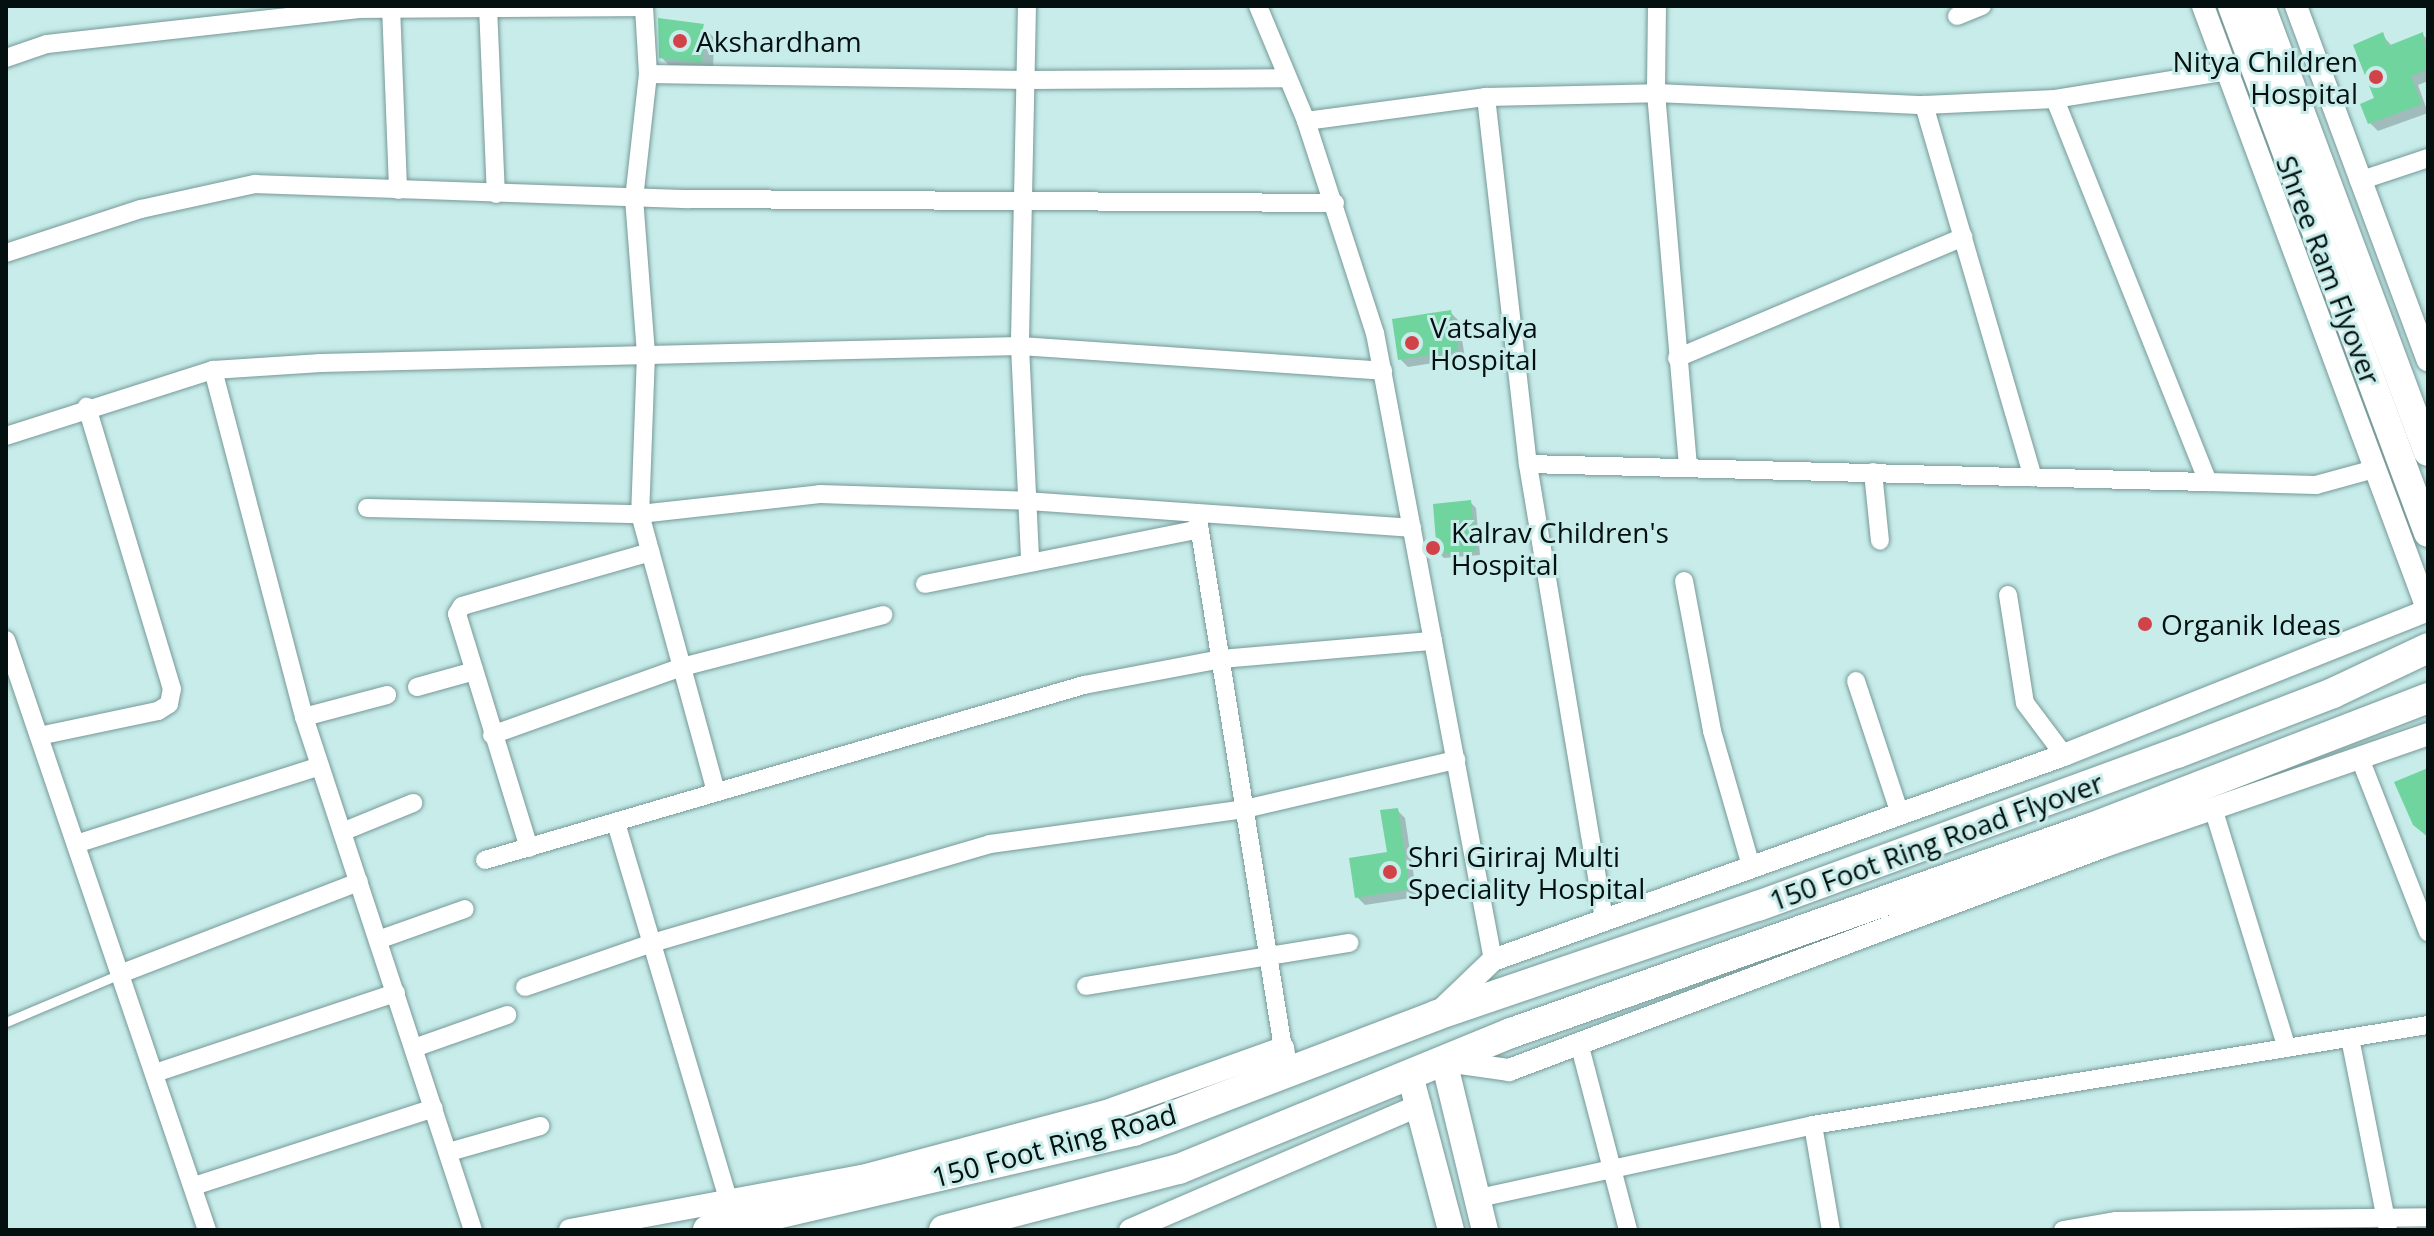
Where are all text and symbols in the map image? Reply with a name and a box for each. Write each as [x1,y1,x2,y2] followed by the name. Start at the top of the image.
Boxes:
[696,24,862,58] place label: Akshardham
[671,32,689,50] marker: Akshardham
[2173,44,2358,110] place label: Nitya Children Hospital
[2365,66,2387,88] marker: Nitya Children Hospital
[2270,151,2388,389] street label: Shree Ram Flyover
[1430,310,1538,376] place label: Vatsalya Hospital
[1401,332,1423,354] marker: Vatsalya Hospital
[1451,515,1669,581] place label: Kalrav Children's Hospital
[1422,537,1444,559] marker: Kalrav Children's Hospital
[2161,607,2341,641] place label: Organik Ideas
[2136,615,2154,633] marker: Organik Ideas
[1765,765,2107,917] street label: 150 Foot Ring Road Flyover
[1408,839,1645,905] place label: Shri Giriraj Multi Speciality Hospital
[1379,861,1401,883] marker: Shri Giriraj Multi Speciality Hospital
[928,1096,1180,1194] street label: 150 Foot Ring Road

